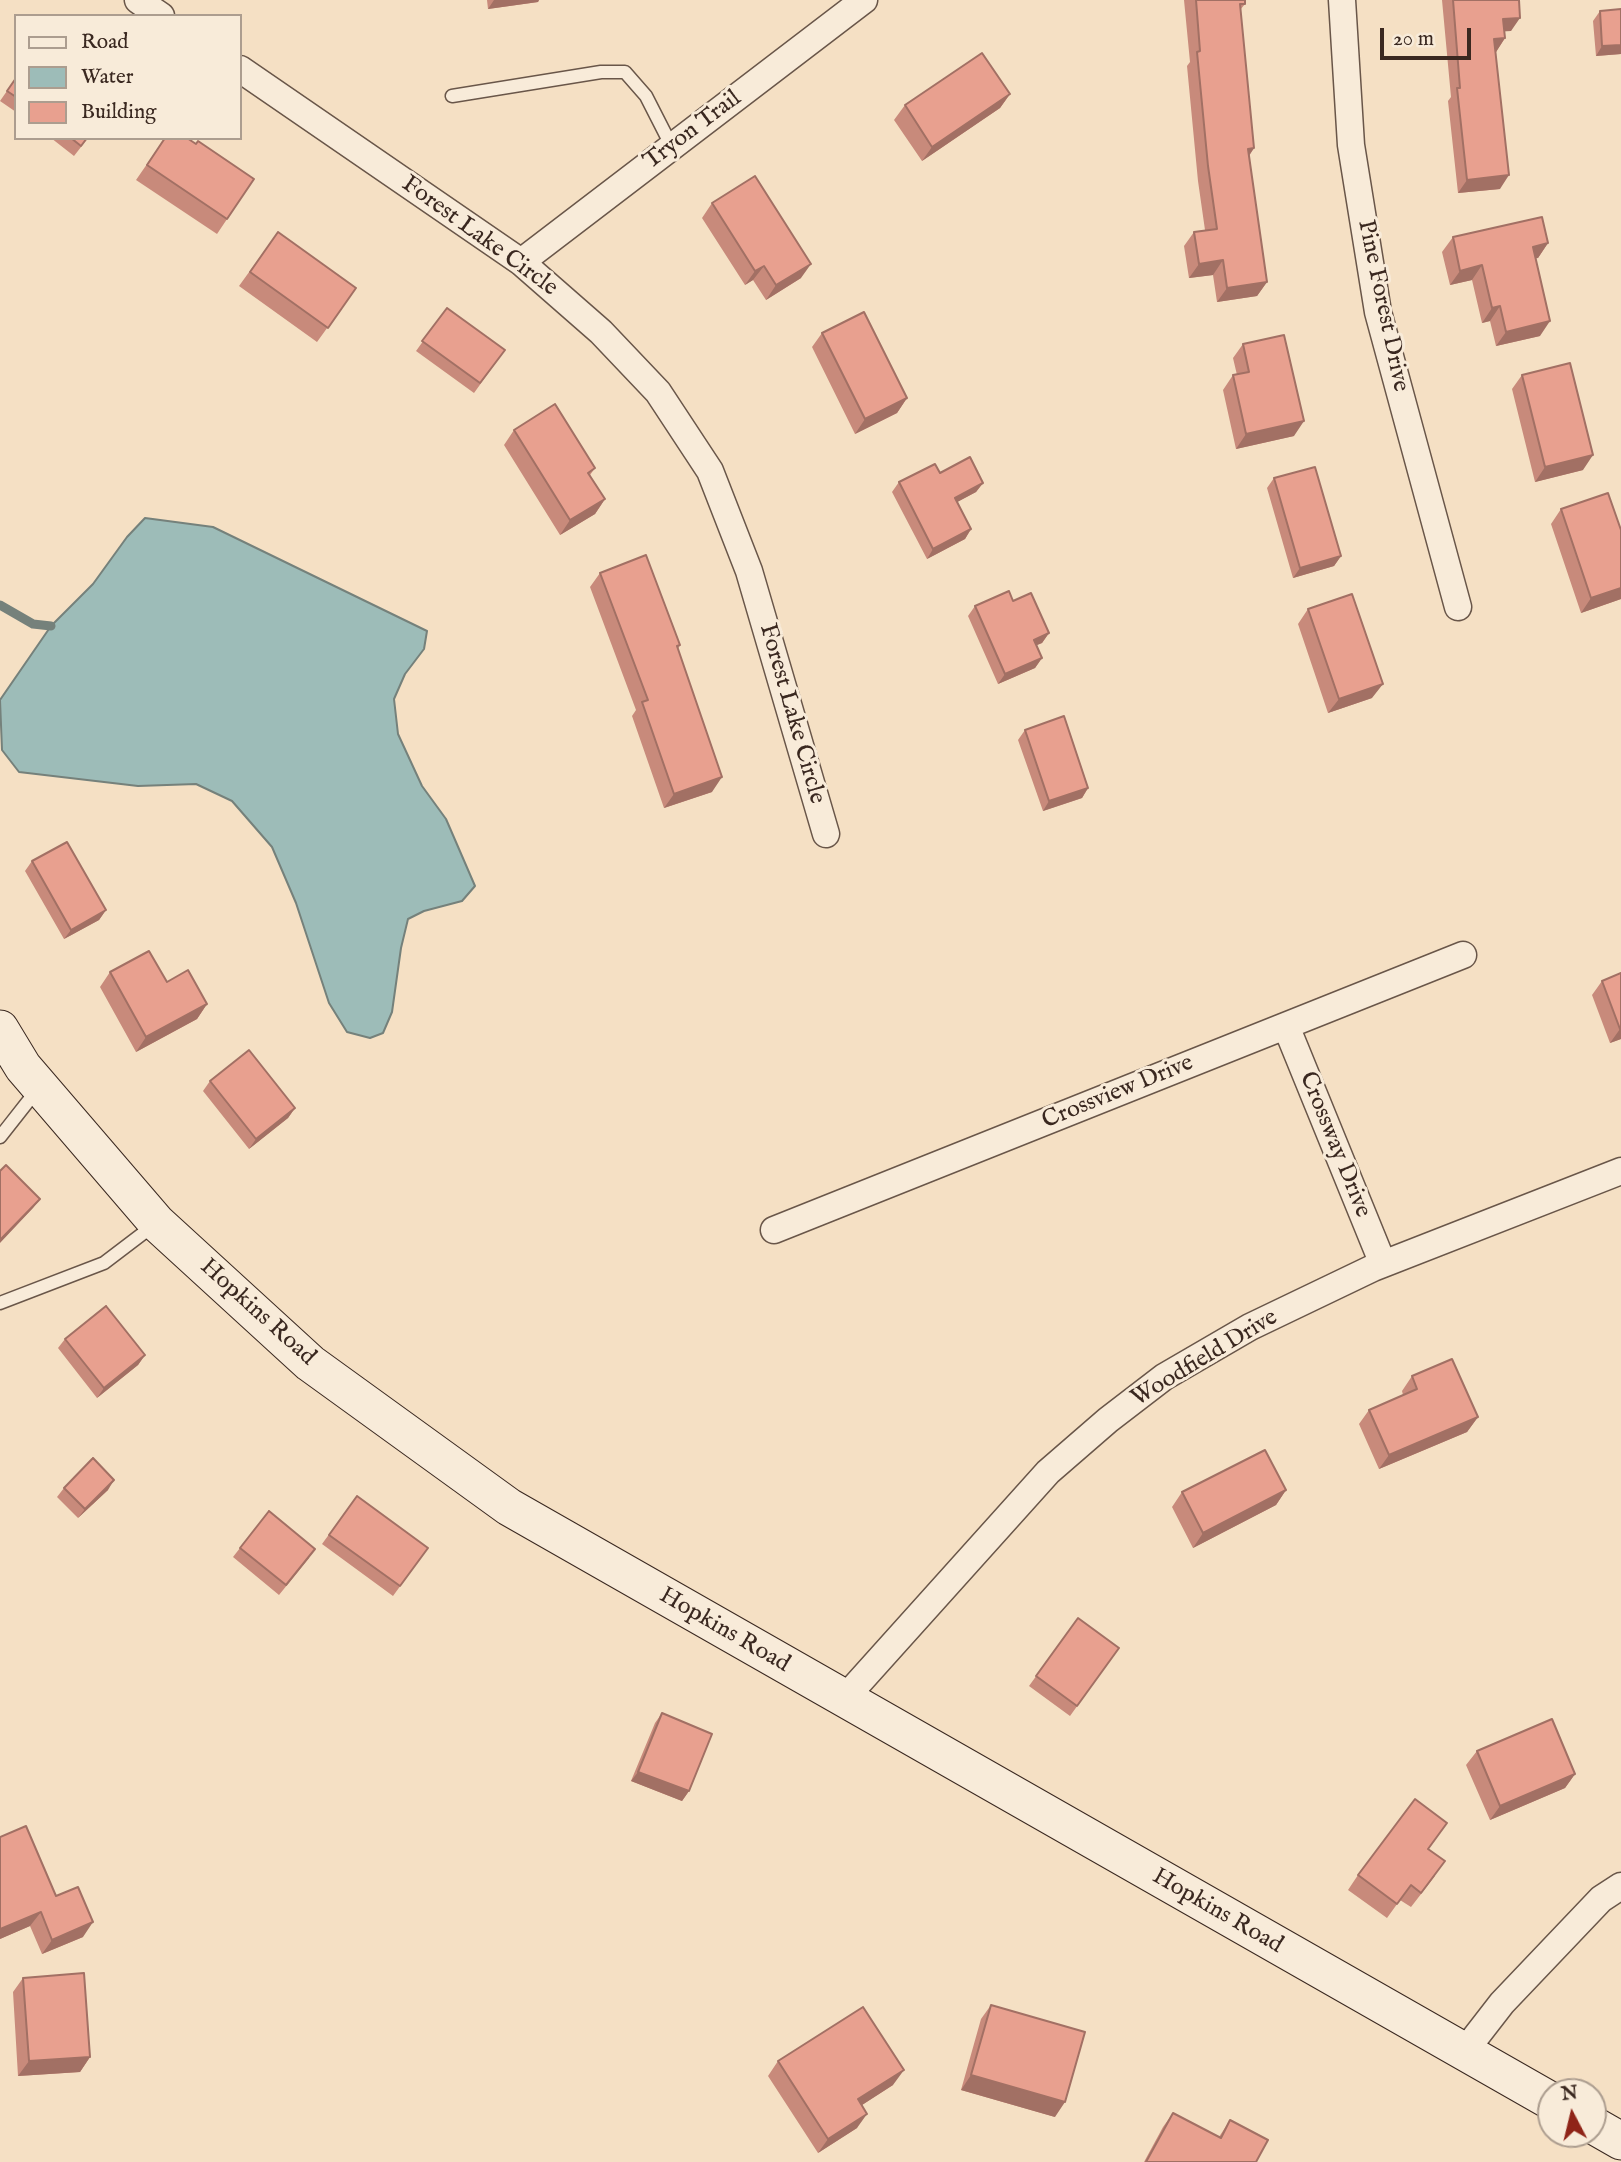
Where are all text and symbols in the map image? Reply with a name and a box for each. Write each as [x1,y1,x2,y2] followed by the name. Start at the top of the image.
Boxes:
[14,14,242,140] legend
[1383,14,1474,58] scale bar
[1393,26,1434,53] text: 20 m
[81,29,128,56] text: Road
[81,64,133,91] text: Water
[639,85,747,177] street label: Tryon Trail
[81,99,156,126] text: Building
[395,171,563,303] street label: Forest Lake Circle
[1350,217,1414,395] street label: Pine Forest Drive
[752,621,830,807] street label: Forest Lake Circle
[1038,1050,1198,1136] street label: Crossview Drive
[1292,1068,1376,1222] street label: Crossway Drive
[193,1253,321,1373] street label: Hopkins Road
[1127,1304,1283,1414] street label: Woodfield Drive
[654,1582,794,1680] street label: Hopkins Road
[1147,1863,1287,1961] street label: Hopkins Road
[1537,2078,1607,2148] north arrow
[1560,2081,1579,2107] text: N

